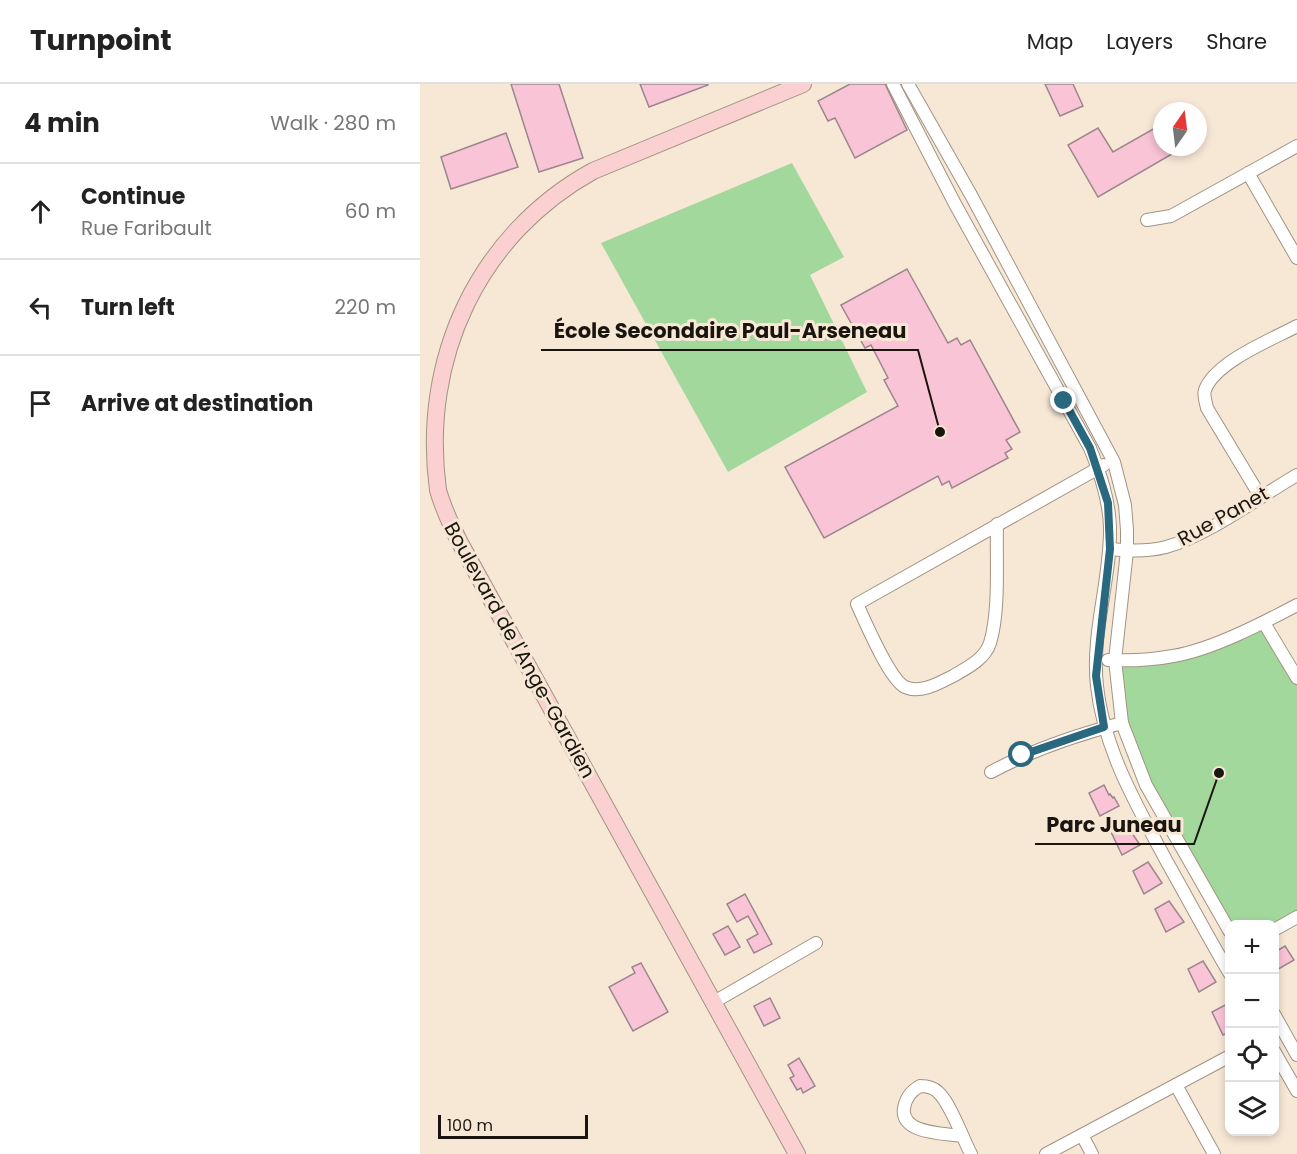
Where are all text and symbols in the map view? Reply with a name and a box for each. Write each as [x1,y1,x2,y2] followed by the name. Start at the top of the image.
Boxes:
[30,21,172,60] text: Turnpoint
[1027,27,1073,56] text: Map
[1106,27,1173,56] text: Layers
[1206,27,1267,56] text: Share
[1153,102,1207,156] north arrow
[24,105,100,141] text: 4 min
[270,109,396,137] text: Walk · 280 m
[81,181,185,212] text: Continue
[24,195,57,228] icon: ahead
[345,197,396,225] text: 60 m
[81,214,212,242] text: Rue Faribault
[24,291,57,324] icon: left
[81,292,175,323] text: Turn left
[335,293,396,321] text: 220 m
[541,311,918,350] callout: École Secondaire Paul-Arseneau
[554,316,906,345] text: École Secondaire Paul-Arseneau
[24,387,57,420] icon: arrive
[1050,387,1076,413] route end
[81,388,313,419] text: Arrive at destination
[1172,479,1274,553] street label: Rue Panet
[438,517,602,783] street label: Boulevard de l'Ange-Gardien
[1008,741,1034,767] route start
[1035,805,1194,844] callout: Parc Juneau
[1046,810,1182,839] text: Parc Juneau
[1225,920,1279,1136] map controls
[1225,920,1279,974] button: +
[1225,974,1279,1028] button: −
[1225,1028,1279,1082] button: locate
[1225,1082,1279,1136] button: layers
[438,1112,588,1140] scale bar
[447,1114,493,1137] text: 100 m

